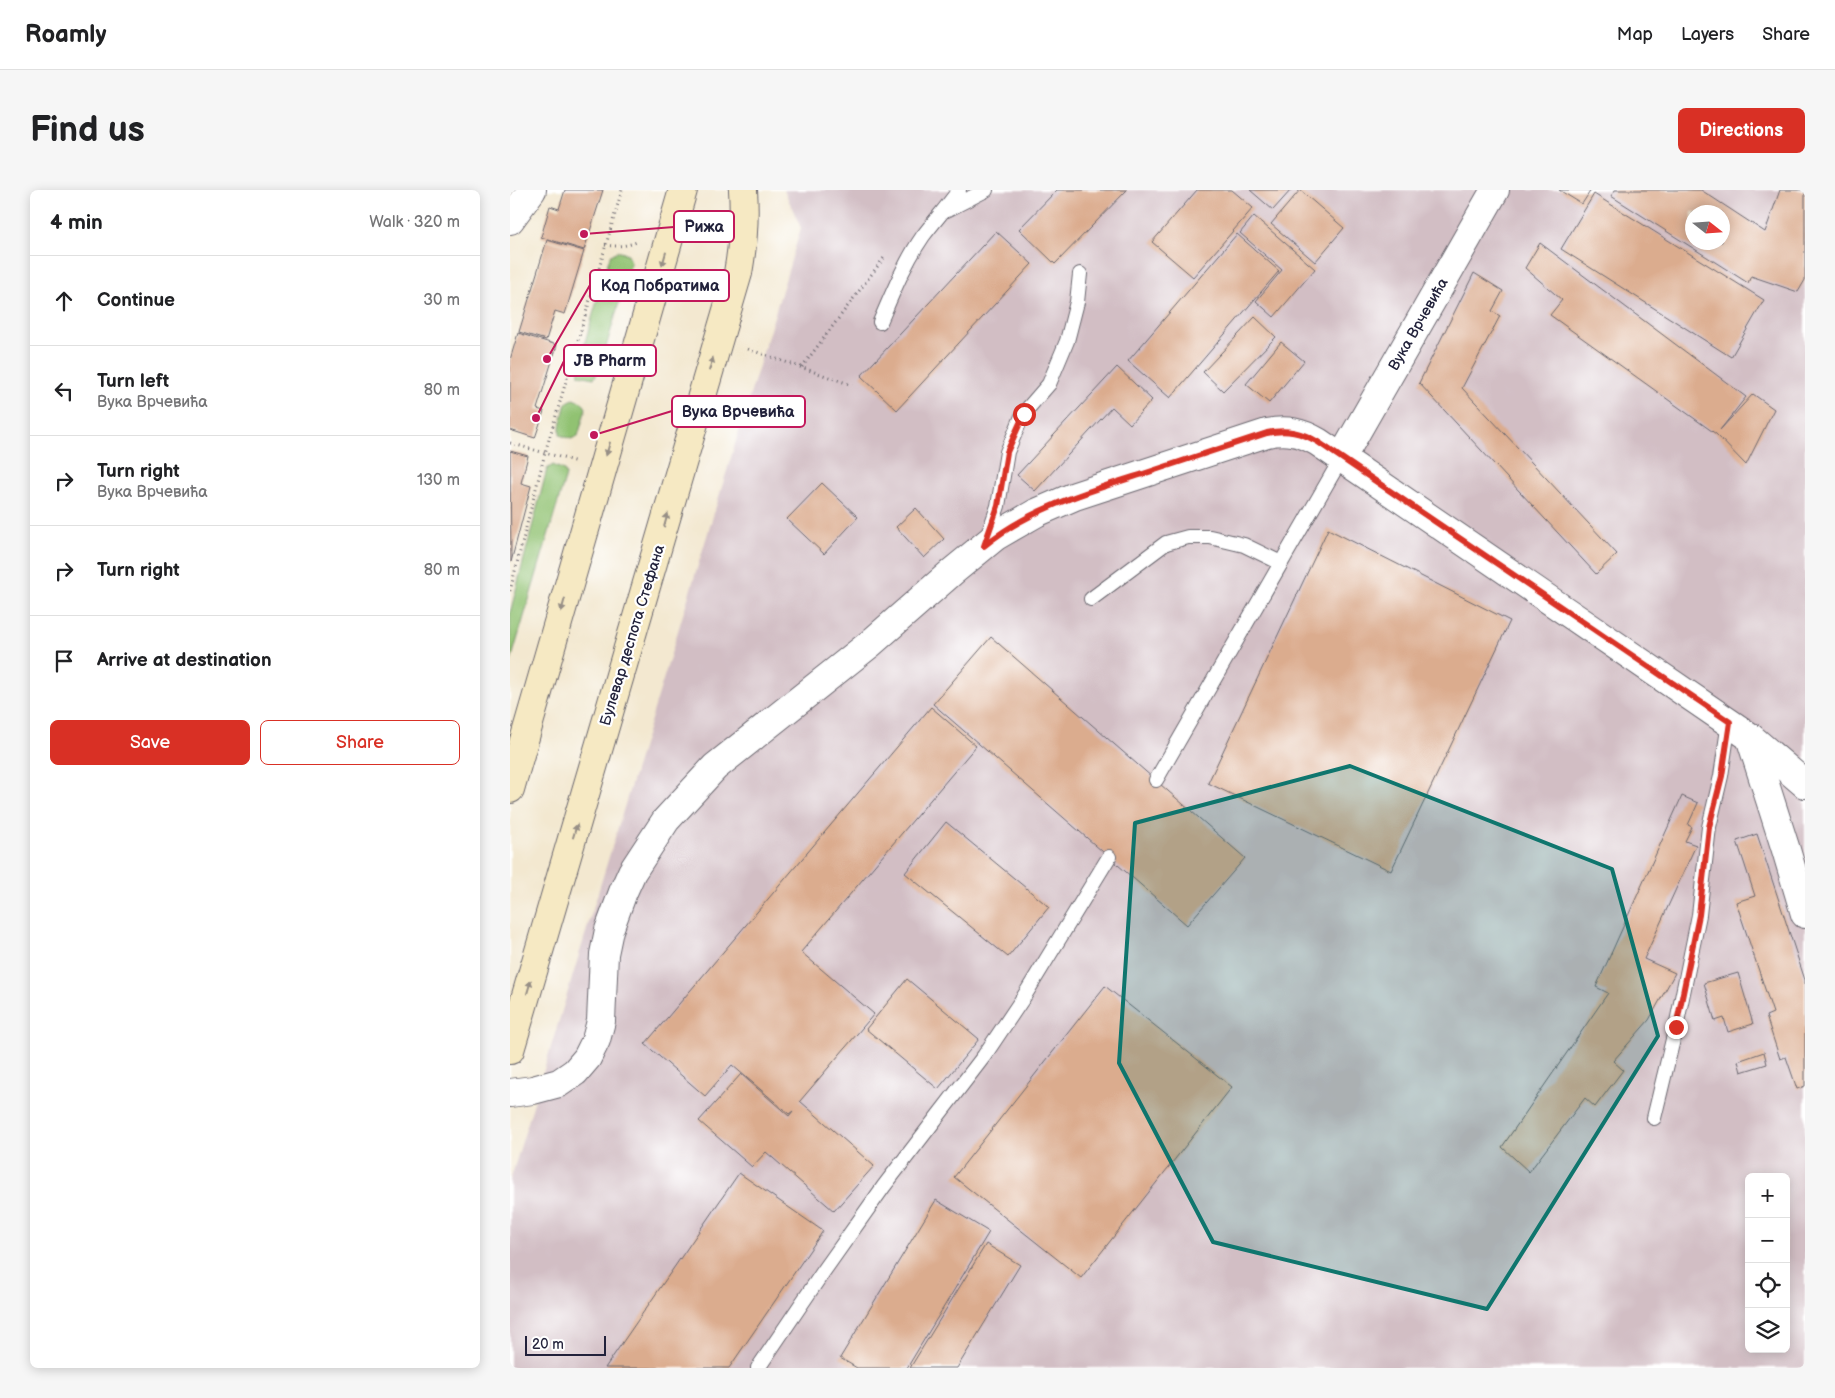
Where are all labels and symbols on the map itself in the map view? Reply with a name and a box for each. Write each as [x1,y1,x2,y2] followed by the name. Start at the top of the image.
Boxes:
[1685,205,1730,250] north arrow
[674,211,734,242] callout: Рижа
[684,218,724,237] text: Рижа
[659,252,667,267] one-way arrow
[590,270,729,301] callout: Код Побратима
[1384,274,1453,374] street label: Вука Врчевића
[601,277,720,296] text: Код Побратима
[564,345,656,376] callout: JB Pharm
[574,352,646,371] text: JB Pharm
[708,357,716,372] one-way arrow
[672,396,805,427] callout: Вука Врчевића
[682,403,795,422] text: Вука Врчевића
[1013,403,1036,426] route start
[604,441,612,456] one-way arrow
[663,513,671,528] one-way arrow
[596,542,669,728] street label: Булевар деспота Стефана
[559,597,567,612] one-way arrow
[572,823,580,838] one-way arrow
[525,979,533,994] one-way arrow
[1665,1016,1688,1039] route end
[525,1333,606,1356] scale bar

